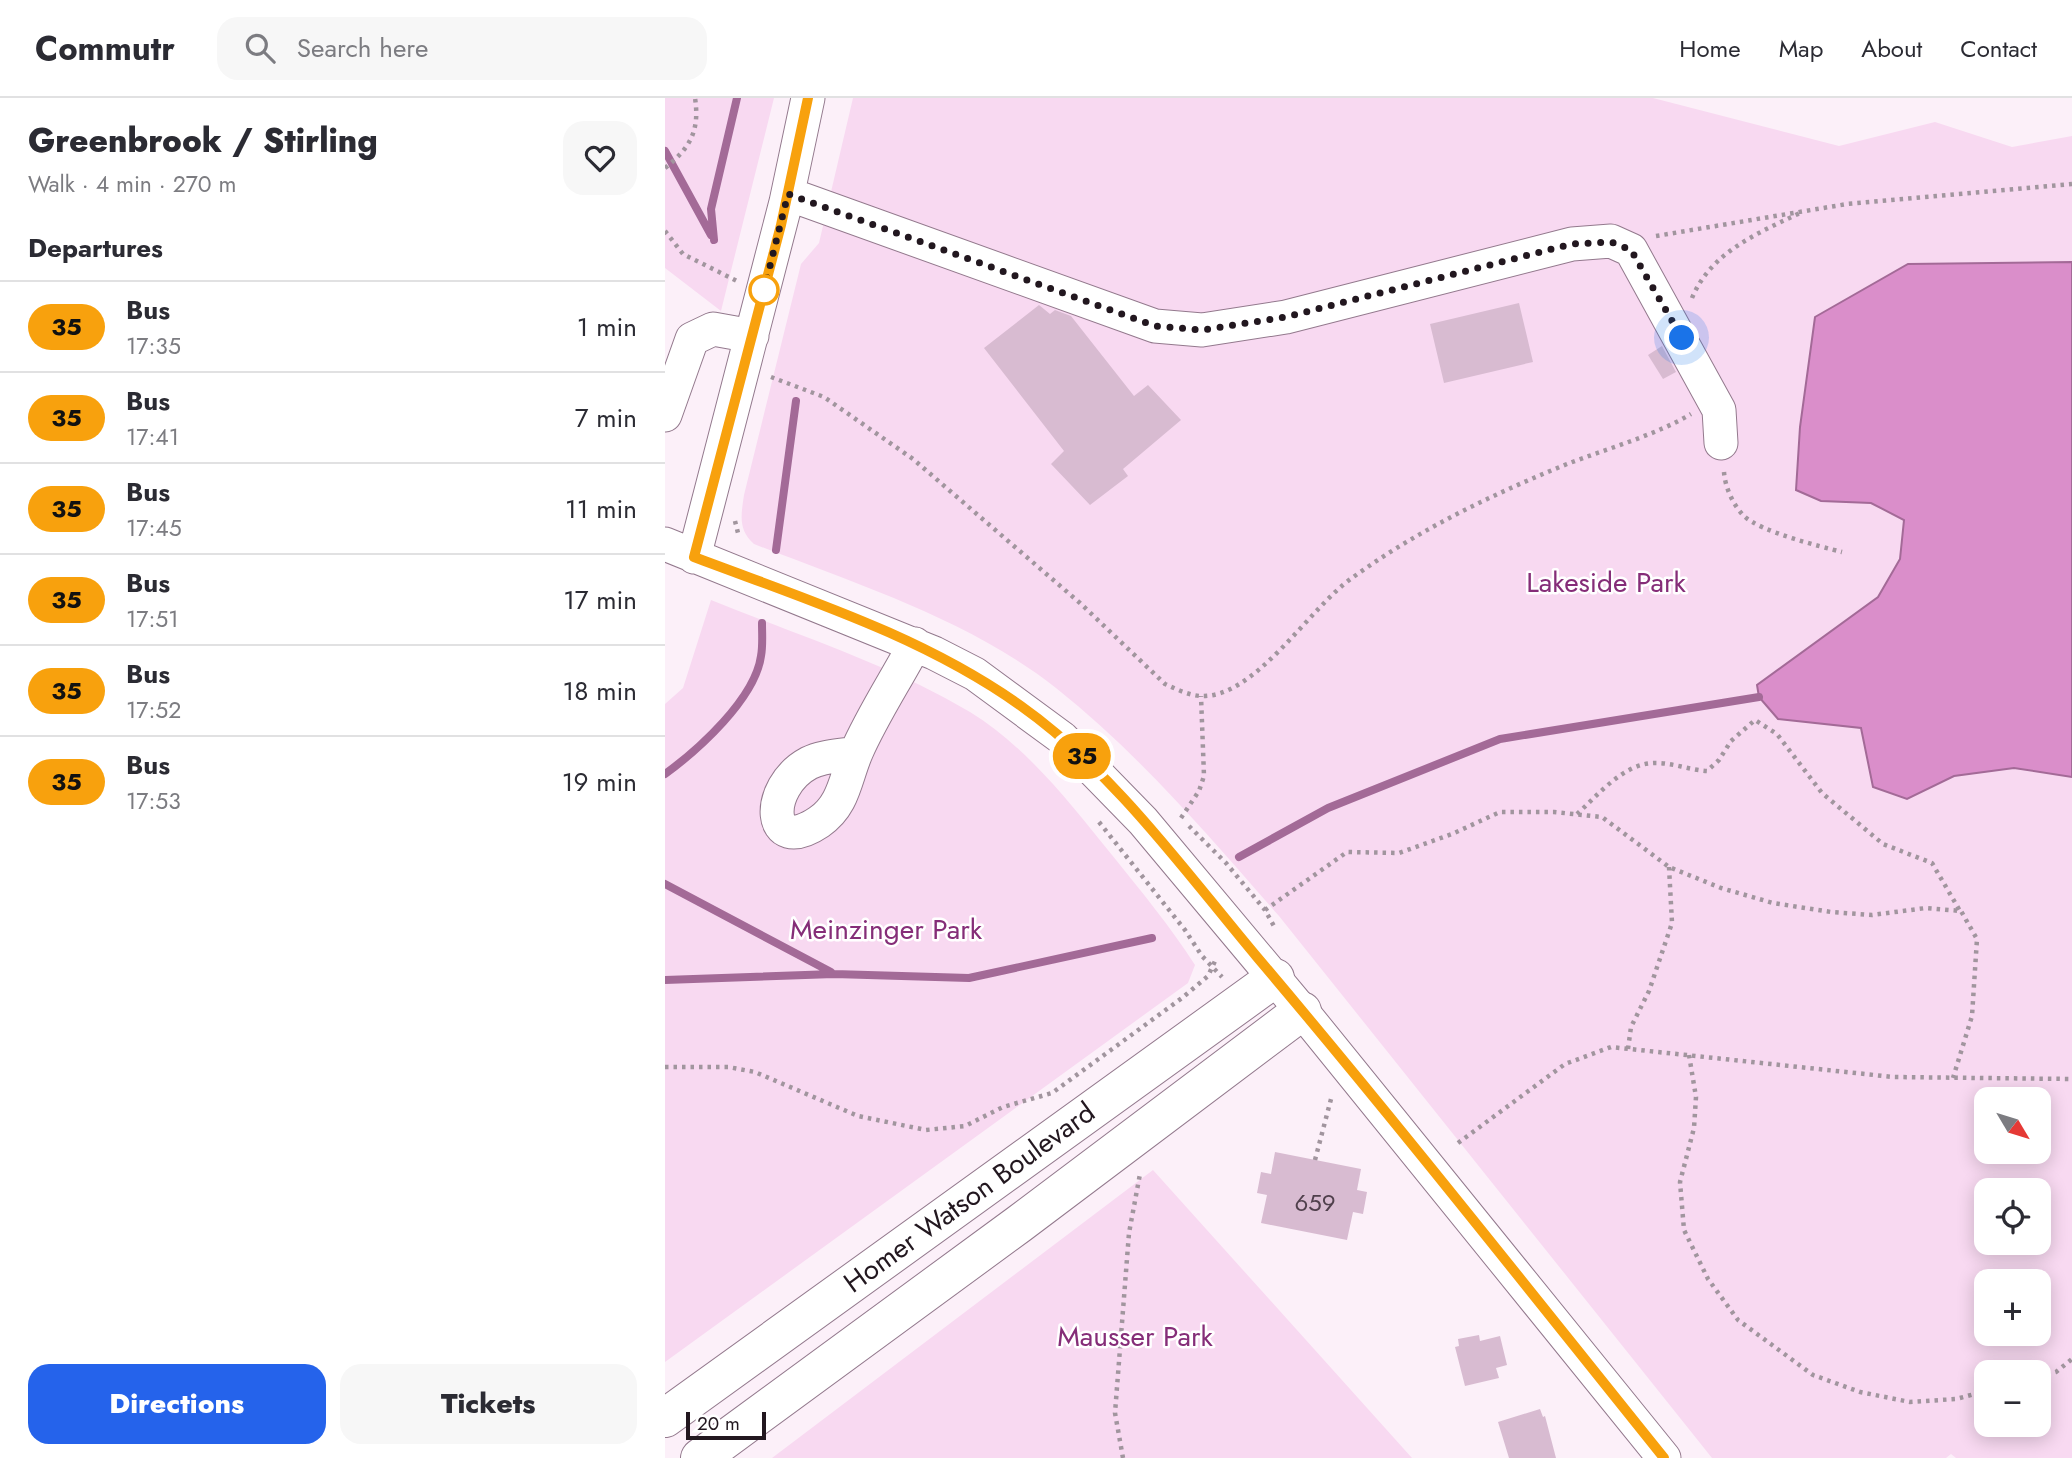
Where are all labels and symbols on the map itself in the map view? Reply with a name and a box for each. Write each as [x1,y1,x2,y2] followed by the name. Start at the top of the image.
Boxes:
[749,275,779,305] unlabelled marker
[1664,320,1699,355] your location
[1526,562,1686,603] park label: Lakeside Park
[1051,733,1113,779] line badge: 35
[790,909,983,950] park label: Meinzinger Park
[1974,1087,2051,1164] north arrow
[835,1092,1103,1303] street label: Homer Watson Boulevard
[1294,1185,1336,1220] house number: 659
[1057,1316,1214,1357] park label: Mausser Park
[686,1409,767,1441] scale bar

